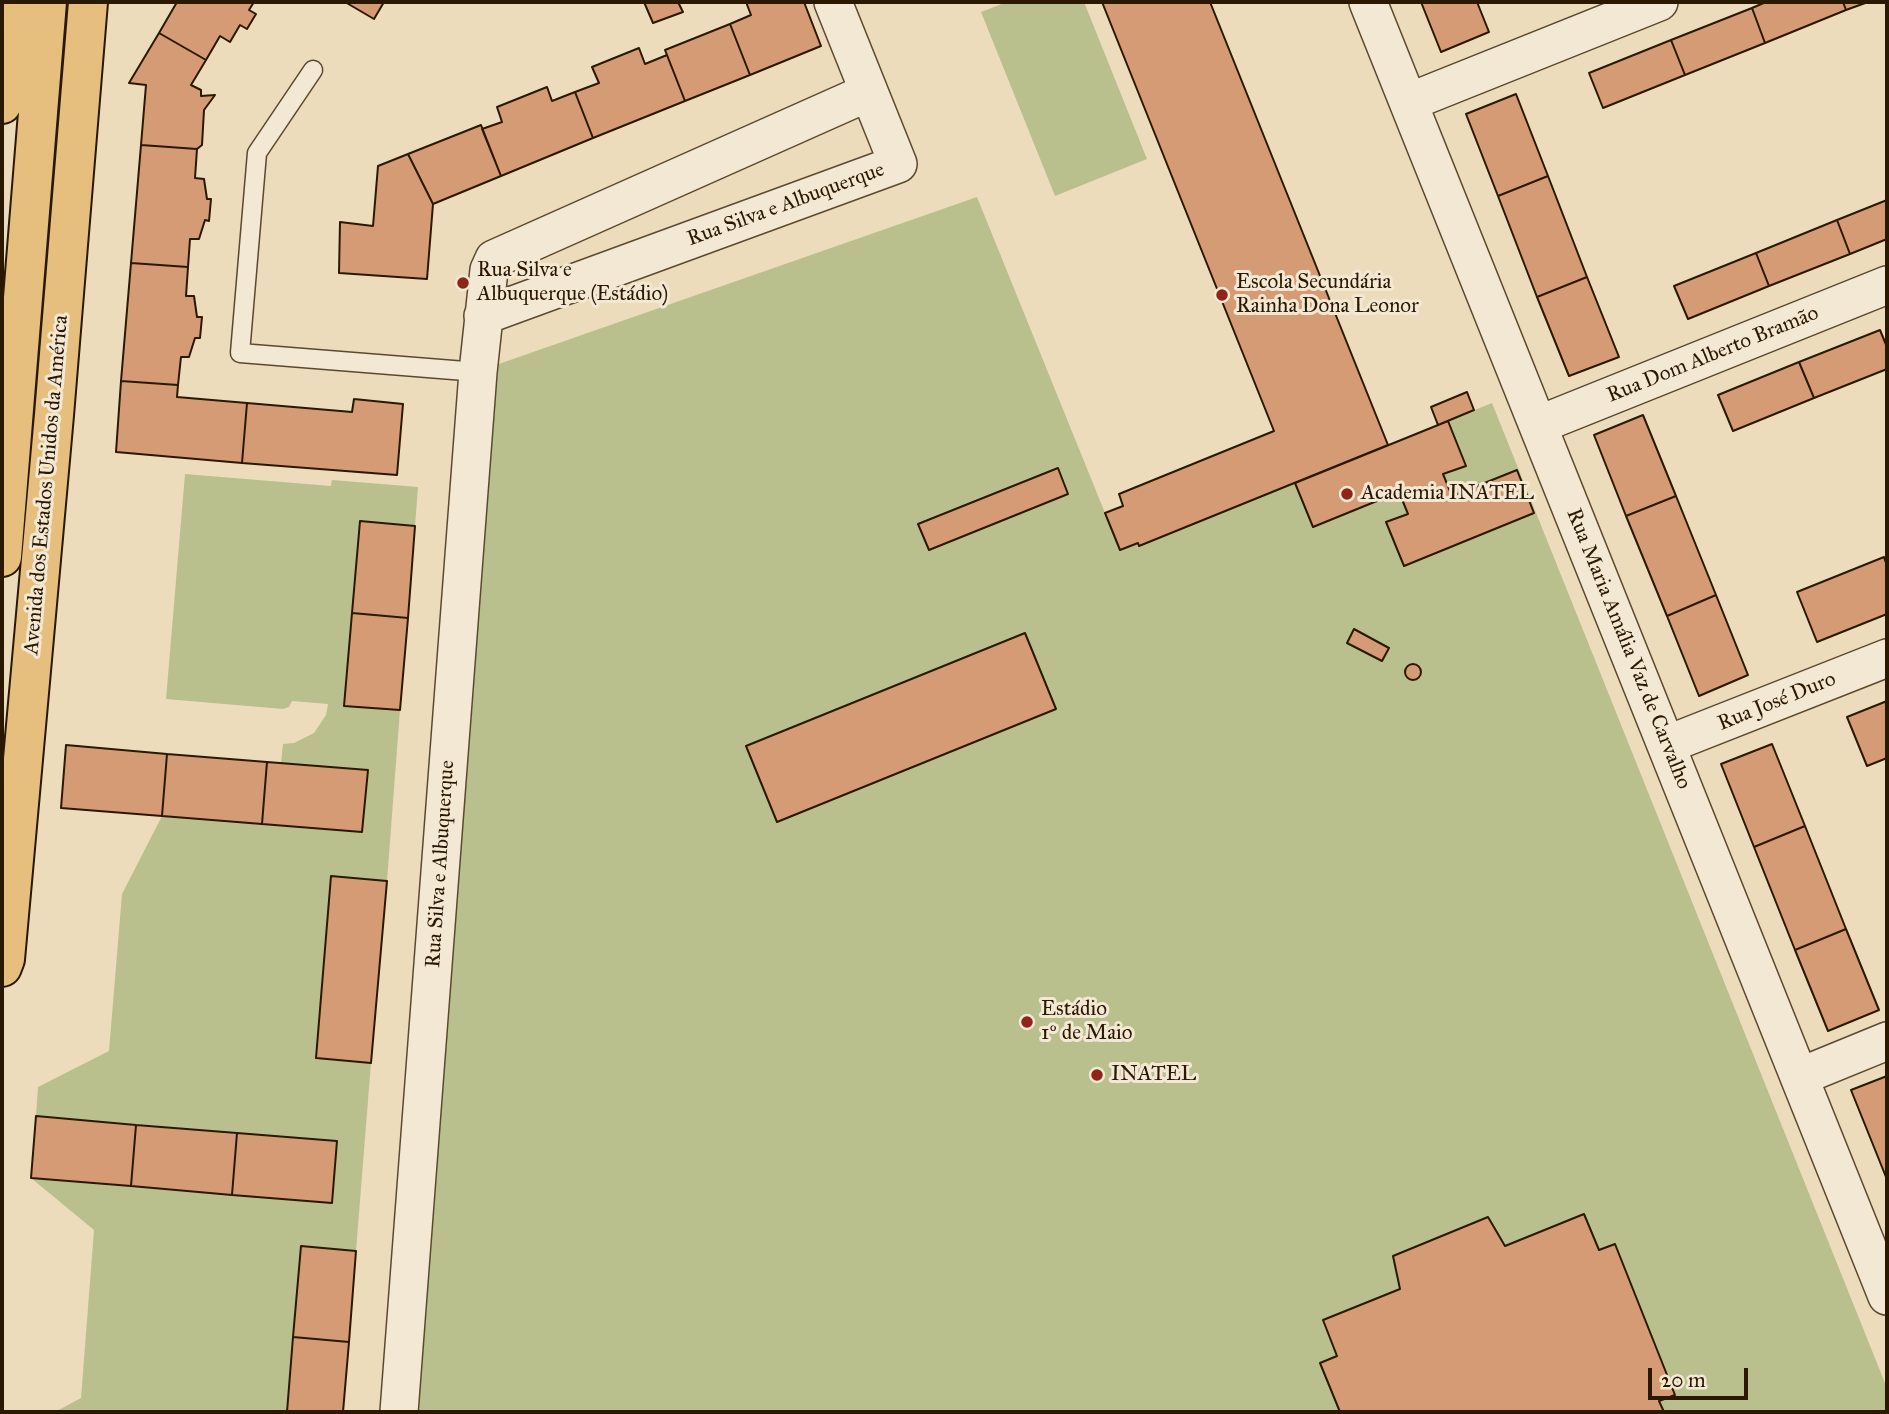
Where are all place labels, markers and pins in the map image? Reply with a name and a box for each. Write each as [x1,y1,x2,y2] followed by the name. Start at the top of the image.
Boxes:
[477,258,668,308] place label: Rua Silva e Albuquerque (Estádio)
[1236,270,1419,320] place label: Escola Secundária Rainha Dona Leonor
[455,275,471,291] marker: Rua Silva e Albuquerque (Estádio)
[1214,287,1230,303] marker: Escola Secundária Rainha Dona Leonor
[1361,481,1534,507] place label: Academia INATEL
[1339,486,1355,502] marker: Academia INATEL
[1041,997,1132,1047] place label: Estádio 1º de Maio
[1019,1014,1035,1030] marker: Estádio 1º de Maio
[1111,1062,1196,1088] place label: INATEL
[1089,1067,1105,1083] marker: INATEL

